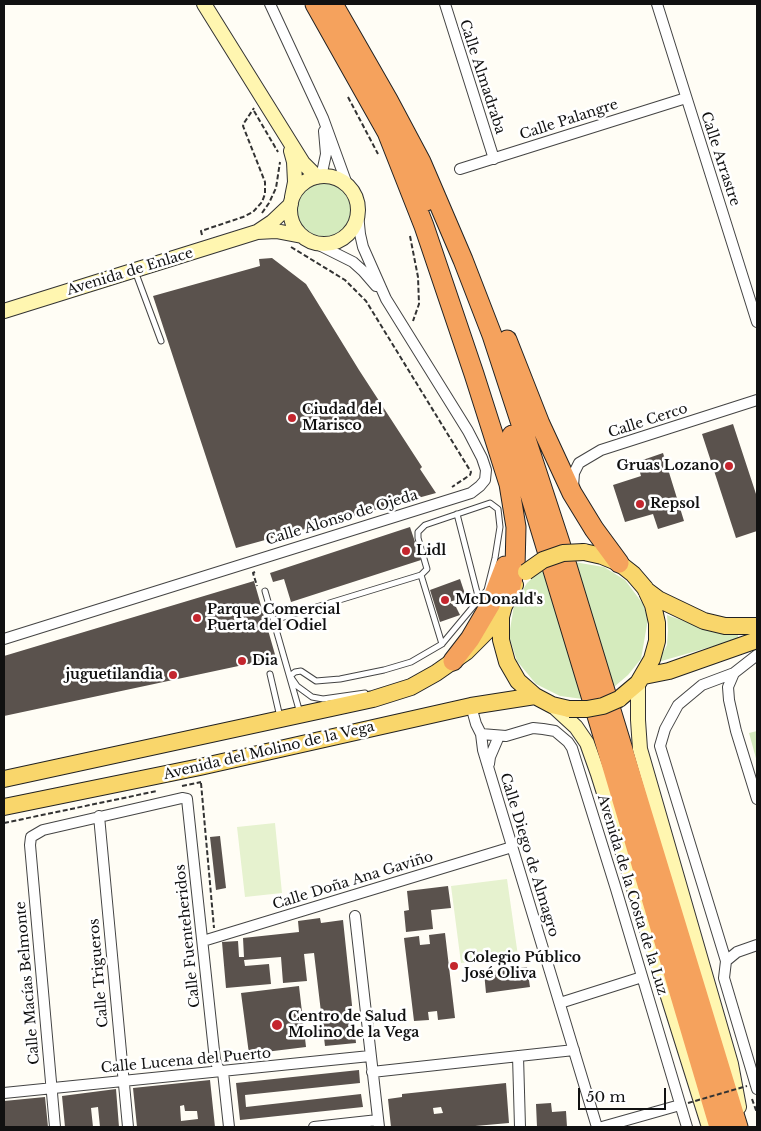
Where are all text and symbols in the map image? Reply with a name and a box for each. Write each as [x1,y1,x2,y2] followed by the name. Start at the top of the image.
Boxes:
[456,18,508,136] street label: Calle Almadraba
[518,96,620,144] street label: Calle Palangre
[697,110,743,208] street label: Calle Arrastre
[65,245,195,299] street label: Avenida de Enlace
[606,400,690,442] street label: Calle Cerco
[302,402,383,434] place label: Ciudad del Marisco
[286,412,298,424] marker: Ciudad del Marisco
[616,458,719,474] place label: Gruas Lozano
[723,460,735,472] marker: Gruas Lozano
[264,487,420,549] street label: Calle Alonso de Ojeda
[650,496,700,512] place label: Repsol
[634,498,646,510] marker: Repsol
[416,543,446,559] place label: Lidl
[400,545,412,557] marker: Lidl
[455,592,543,608] place label: McDonald's
[439,594,451,606] marker: McDonald's
[207,602,340,634] place label: Parque Comercial Puerta del Odiel
[191,612,203,624] marker: Parque Comercial Puerta del Odiel
[252,653,278,669] place label: Dia
[236,655,248,667] marker: Dia
[65,667,163,683] place label: juguetilandia
[167,669,179,681] marker: juguetilandia
[162,719,376,783] street label: Avenida del Molino de la Vega
[496,771,562,939] street label: Calle Diego de Almagro
[593,793,671,997] street label: Avenida de la Costa de la Luz
[271,849,435,913] street label: Calle Doña Ana Gaviño
[172,864,204,1008] street label: Calle Fuenteheridos
[12,901,44,1065] street label: Calle Macías Belmonte
[86,918,112,1028] street label: Calle Trigueros
[464,950,581,982] place label: Colegio Público José Oliva
[448,960,460,972] marker: Colegio Público José Oliva
[288,1009,419,1042] place label: Centro de Salud Molino de la Vega
[270,1018,284,1032] marker: Centro de Salud Molino de la Vega
[100,1045,272,1077] street label: Calle Lucena del Puerto
[581,1078,668,1110] scale bar
[586,1087,626,1106] text: 50 m

